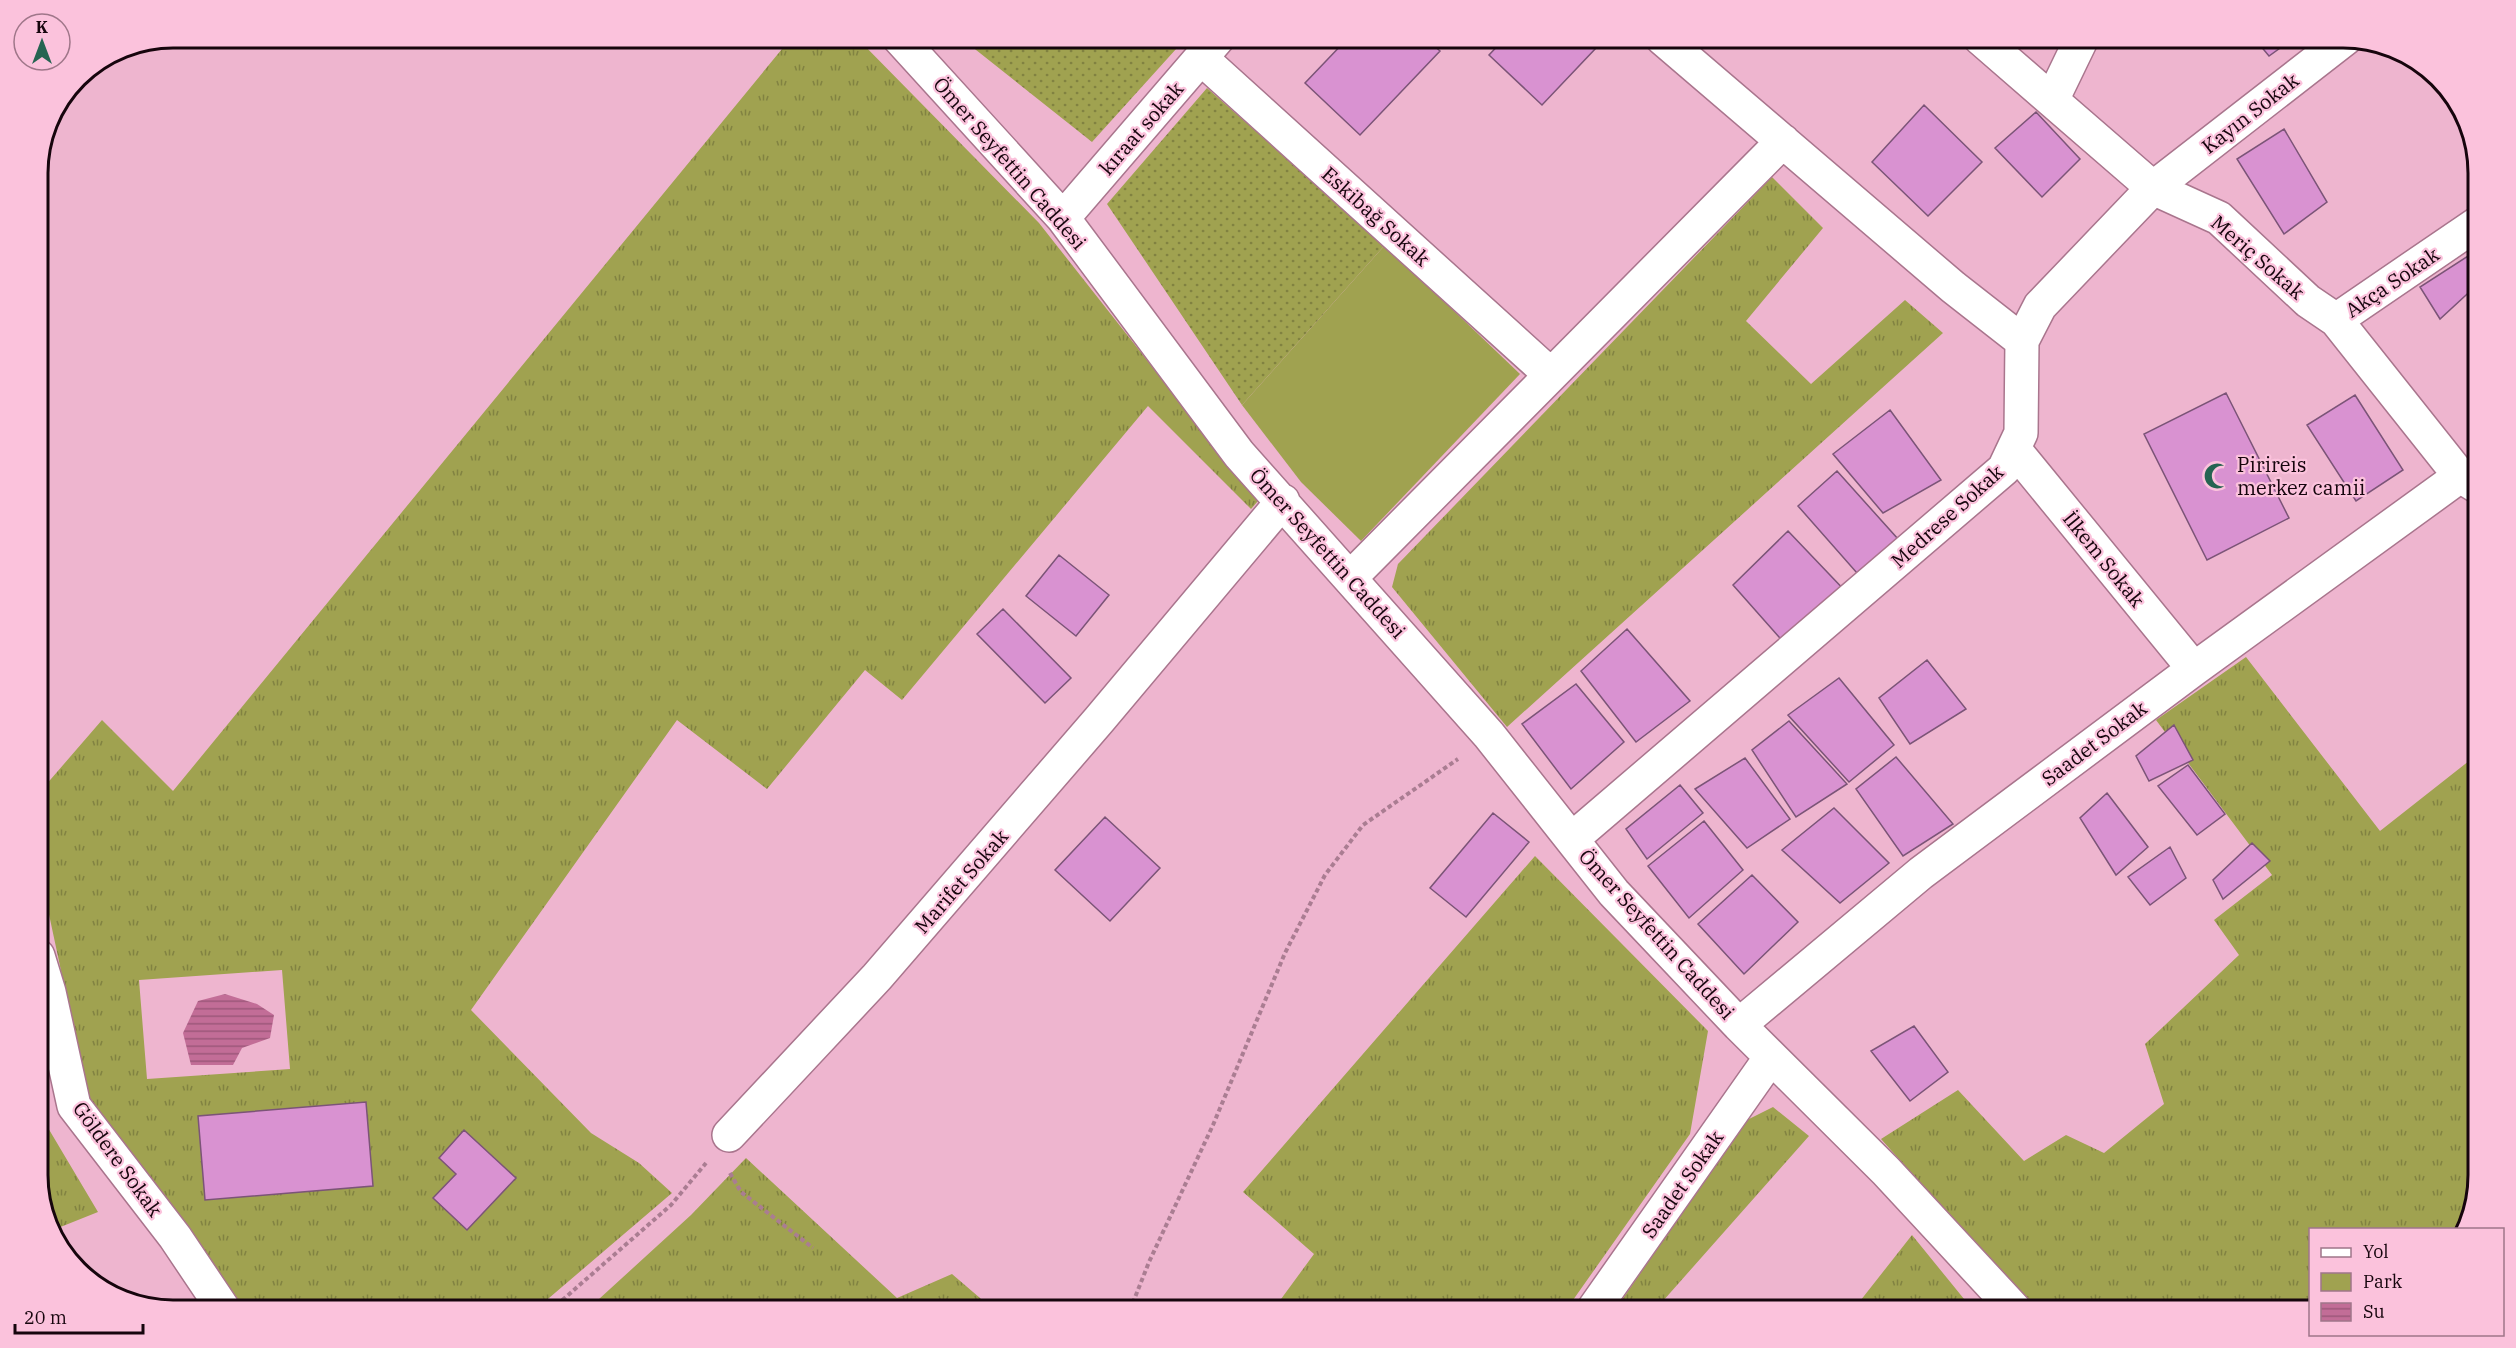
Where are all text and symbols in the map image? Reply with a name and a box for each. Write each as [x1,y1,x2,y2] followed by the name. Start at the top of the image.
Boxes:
[12,12,72,72] north arrow
[36,17,49,37] text: K
[2196,66,2304,159] street label: Kayın Sokak
[927,71,1093,255] street label: Ömer Seyfettin Caddesi
[1093,75,1189,180] street label: kıraat sokak
[1316,160,1436,272] street label: Eskibağ Sokak
[2206,209,2311,305] street label: Meriç Sokak
[2340,240,2445,323] street label: Akça Sokak
[2237,451,2365,501] place label: Pirireis merkez camii
[1885,458,2009,574] street label: Medrese Sokak
[2202,461,2232,491] mosque icon: Pirireis merkez camii
[1244,462,1412,644] street label: Ömer Seyfettin Caddesi
[2057,505,2151,613] street label: İlkem Sokak
[2036,694,2152,792] street label: Saadet Sokak
[908,823,1014,939] street label: Marifet Sokak
[1573,843,1741,1025] street label: Ömer Seyfettin Caddesi
[67,1096,169,1222] street label: Göldere Sokak
[1635,1125,1729,1243] street label: Saadet Sokak
[2309,1228,2504,1336] legend
[2363,1240,2389,1263] text: Yol
[2363,1270,2403,1293] text: Park
[15,1297,142,1335] scale bar
[2363,1300,2385,1323] text: Su
[24,1306,67,1329] text: 20 m

